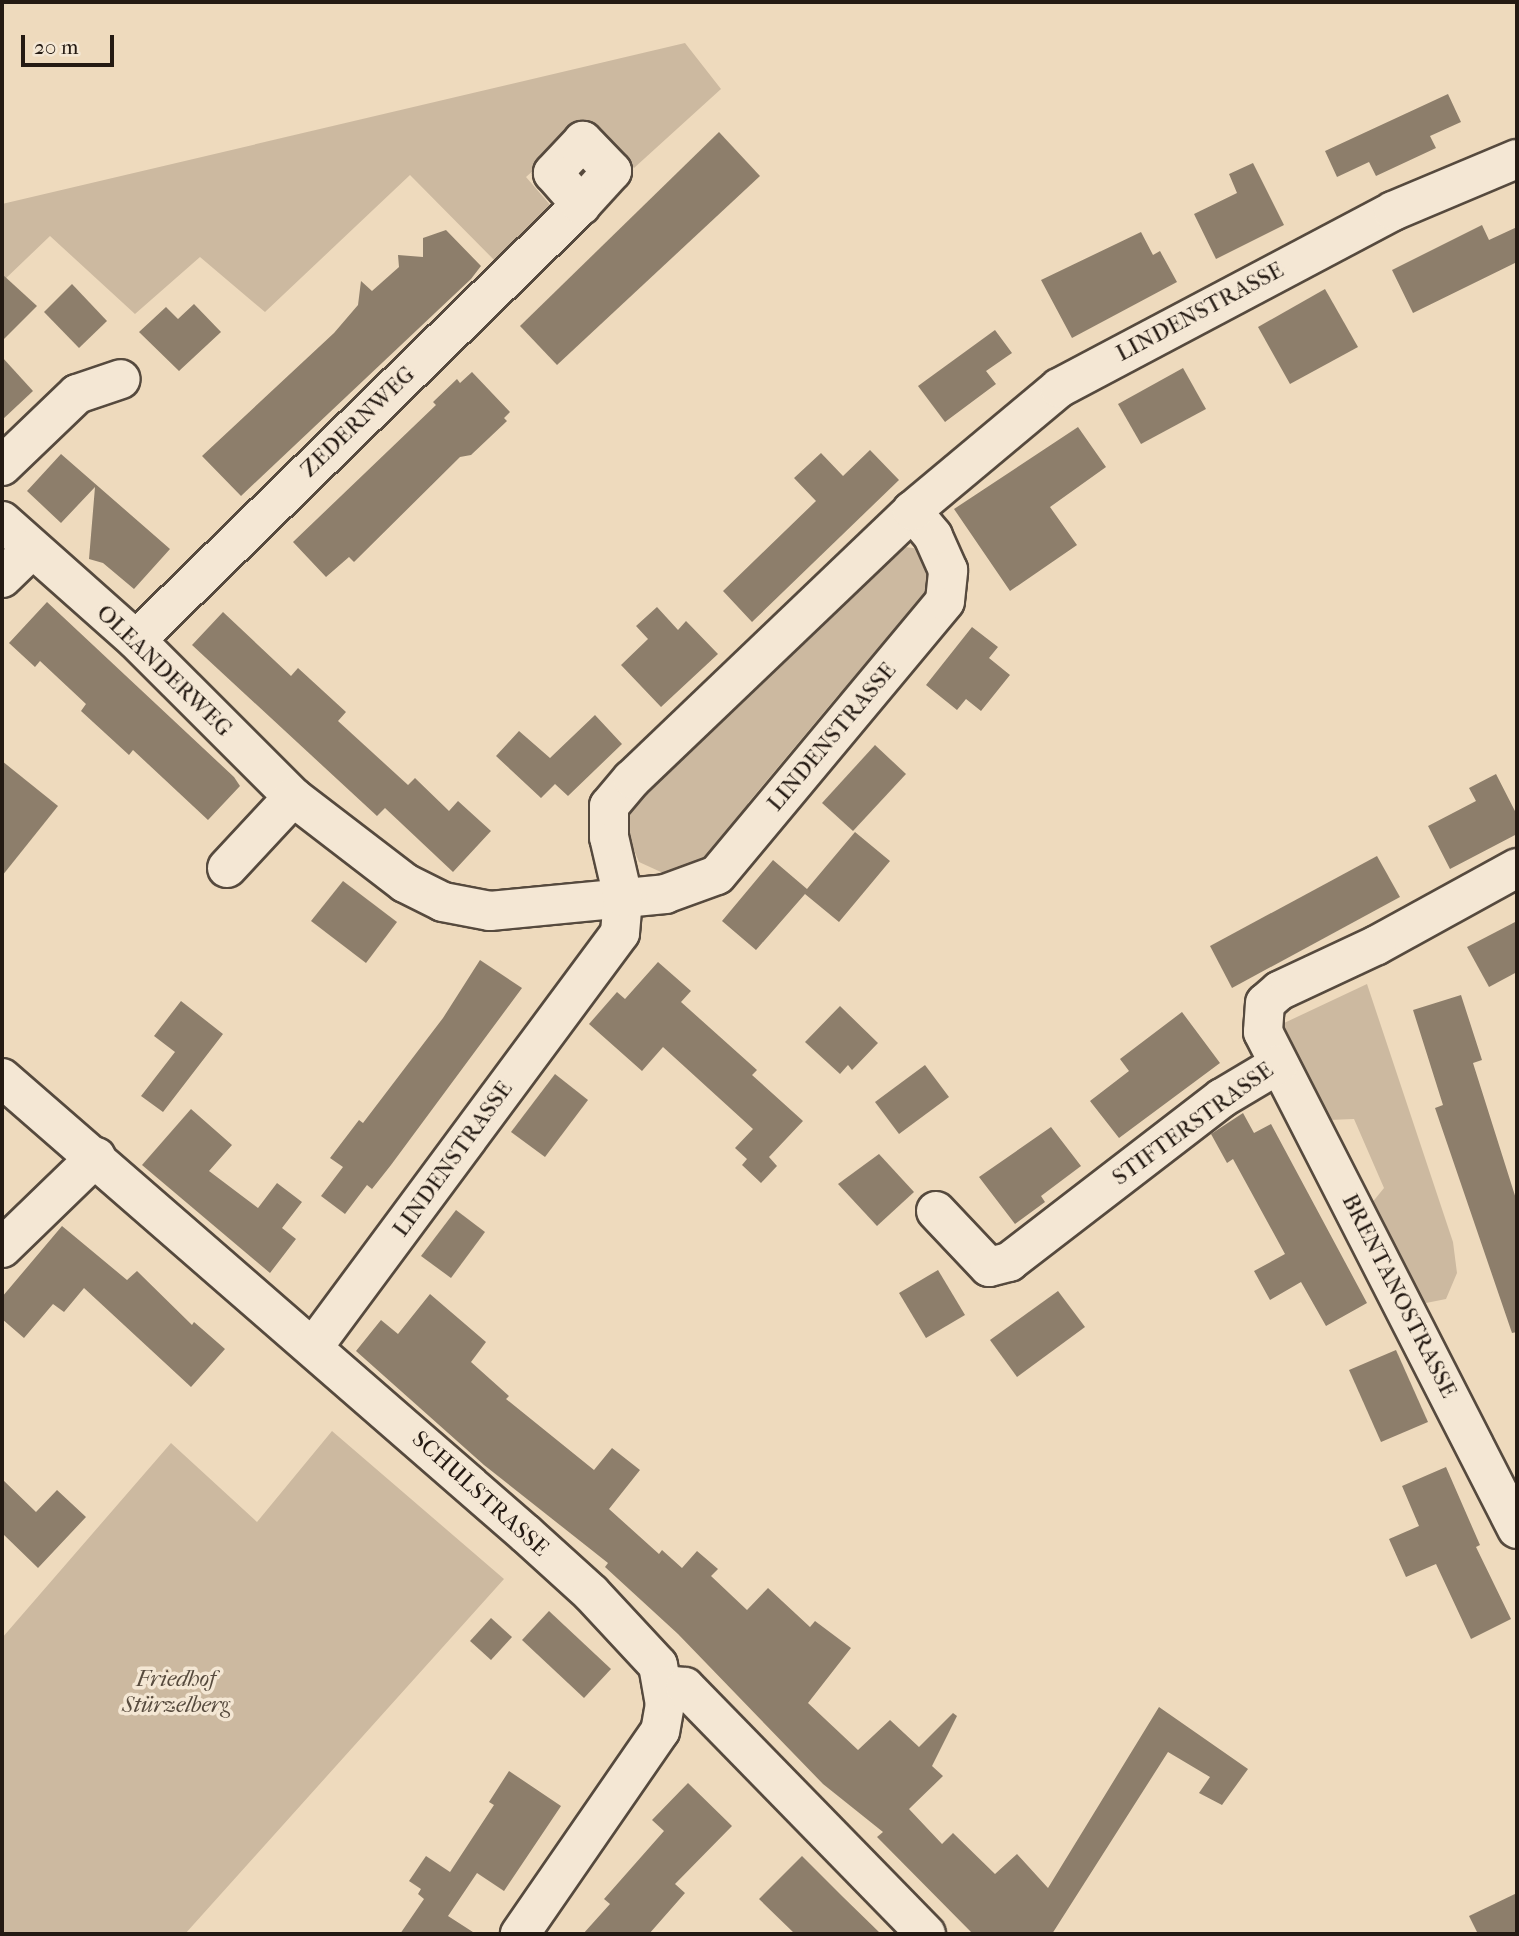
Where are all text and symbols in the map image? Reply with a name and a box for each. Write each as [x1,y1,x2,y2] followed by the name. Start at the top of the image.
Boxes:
[24,21,117,65] scale bar
[34,35,78,59] text: 20 m
[1112,256,1288,368] street label: LINDENSTRASSE
[295,361,421,483] street label: ZEDERNWEG
[91,599,237,743] street label: OLEANDERWEG
[762,657,902,817] street label: LINDENSTRASSE
[1107,1056,1279,1192] street label: STIFTERSTRASSE
[387,1076,519,1242] street label: LINDENSTRASSE
[1336,1190,1462,1402] street label: BRENTANOSTRASSE
[406,1426,554,1562] street label: SCHULSTRASSE
[122,1665,230,1719] park label: Friedhof Stürzelberg

